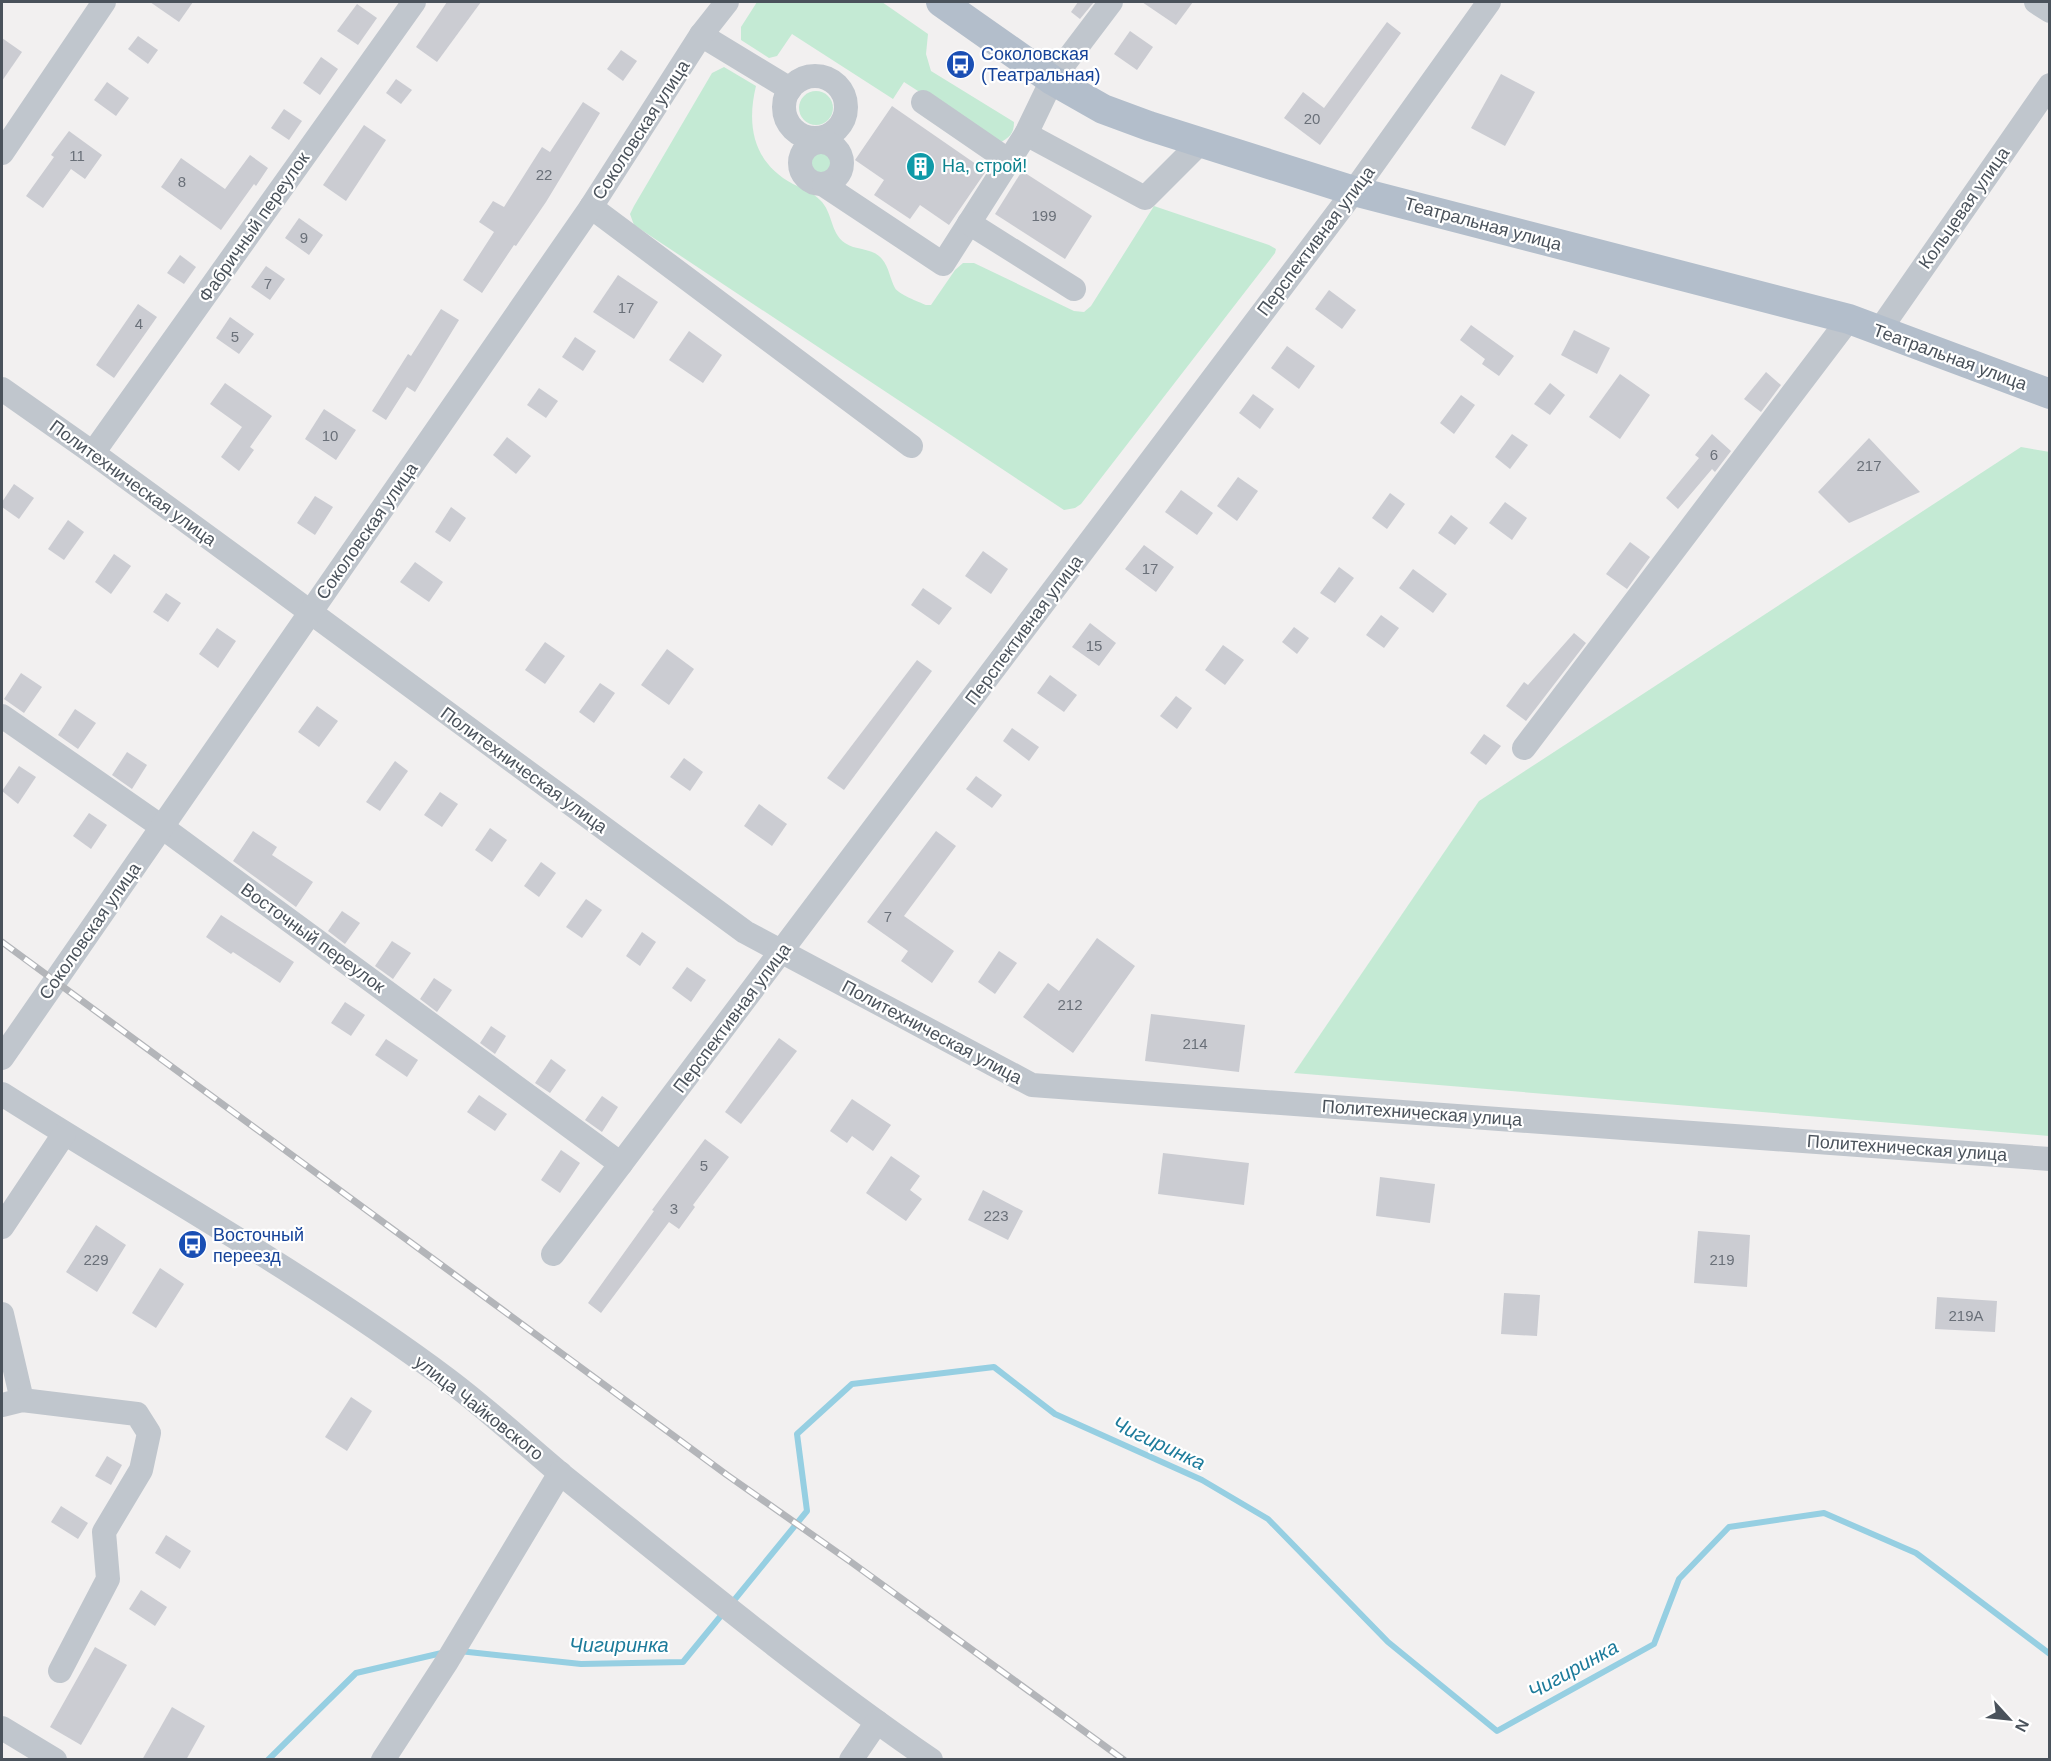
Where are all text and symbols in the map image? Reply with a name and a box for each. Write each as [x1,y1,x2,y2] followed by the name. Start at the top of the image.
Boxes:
[981,44,1100,85] place label: Соколовская (Театральная)
[944,48,976,80] bus stop icon: Соколовская (Театральная)
[588,56,694,204] street label: Соколовская улица
[1304,110,1320,127] house number: 20
[1915,143,2014,273] street label: Кольцевая улица
[69,147,85,164] house number: 11
[195,148,313,306] street label: Фабричный переулок
[905,150,937,182] building icon: На, строй!
[942,156,1027,176] place label: На, строй!
[1253,162,1379,320] street label: Перспективная улица
[536,166,552,183] house number: 22
[178,173,186,190] house number: 8
[1402,193,1565,255] street label: Театральная улица
[1031,207,1057,224] house number: 199
[300,229,308,246] house number: 9
[264,275,272,292] house number: 7
[618,299,634,316] house number: 17
[135,315,143,332] house number: 4
[1870,320,2030,394] street label: Театральная улица
[231,328,239,345] house number: 5
[46,416,221,551] street label: Политехническая улица
[322,427,338,444] house number: 10
[1710,446,1718,463] house number: 6
[1856,457,1882,474] house number: 217
[312,458,422,603] street label: Соколовская улица
[961,551,1087,709] street label: Перспективная улица
[1142,560,1158,577] house number: 17
[1086,637,1102,654] house number: 15
[437,703,612,838] street label: Политехническая улица
[35,858,145,1003] street label: Соколовская улица
[237,879,389,997] street label: Восточный переулок
[884,908,892,925] house number: 7
[669,939,795,1097] street label: Перспективная улица
[839,976,1026,1088] street label: Политехническая улица
[1057,996,1083,1013] house number: 212
[1182,1035,1208,1052] house number: 214
[1321,1096,1524,1130] street label: Политехническая улица
[1806,1131,2009,1165] street label: Политехническая улица
[700,1157,708,1174] house number: 5
[670,1200,678,1217] house number: 3
[983,1207,1009,1224] house number: 223
[213,1225,304,1266] place label: Восточный переезд
[176,1229,208,1261] bus stop icon: Восточный переезд
[83,1251,109,1268] house number: 229
[1709,1251,1735,1268] house number: 219
[1948,1307,1984,1324] house number: 219А
[411,1352,547,1464] street label: улица Чайковского
[1109,1412,1209,1474] water label: Чигиринка
[569,1634,669,1656] water label: Чигиринка
[1524,1635,1622,1703] water label: Чигиринка
[1979,1689,2039,1749] north arrow
[2012,1717,2032,1735] text: N

